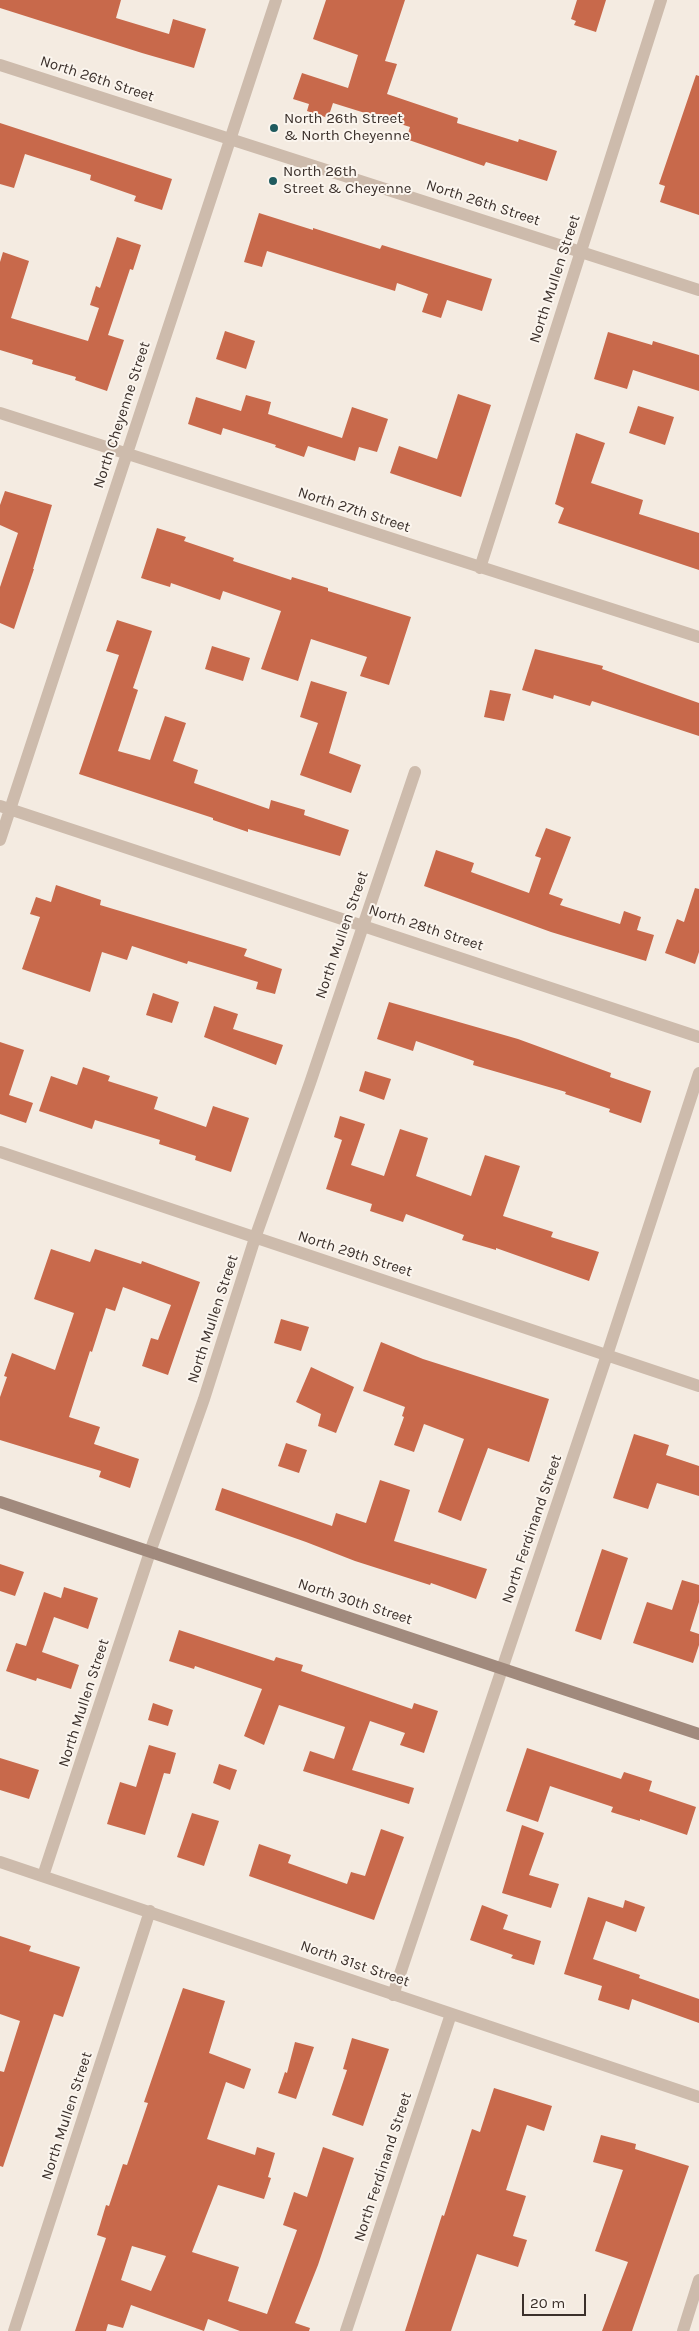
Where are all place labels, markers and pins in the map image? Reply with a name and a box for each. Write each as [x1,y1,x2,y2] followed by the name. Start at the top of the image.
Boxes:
[284,110,410,145] place label: North 26th Street & North Cheyenne
[268,122,280,134] marker: North 26th Street & North Cheyenne
[283,163,411,198] place label: North 26th Street & Cheyenne
[267,175,279,187] marker: North 26th Street & Cheyenne

